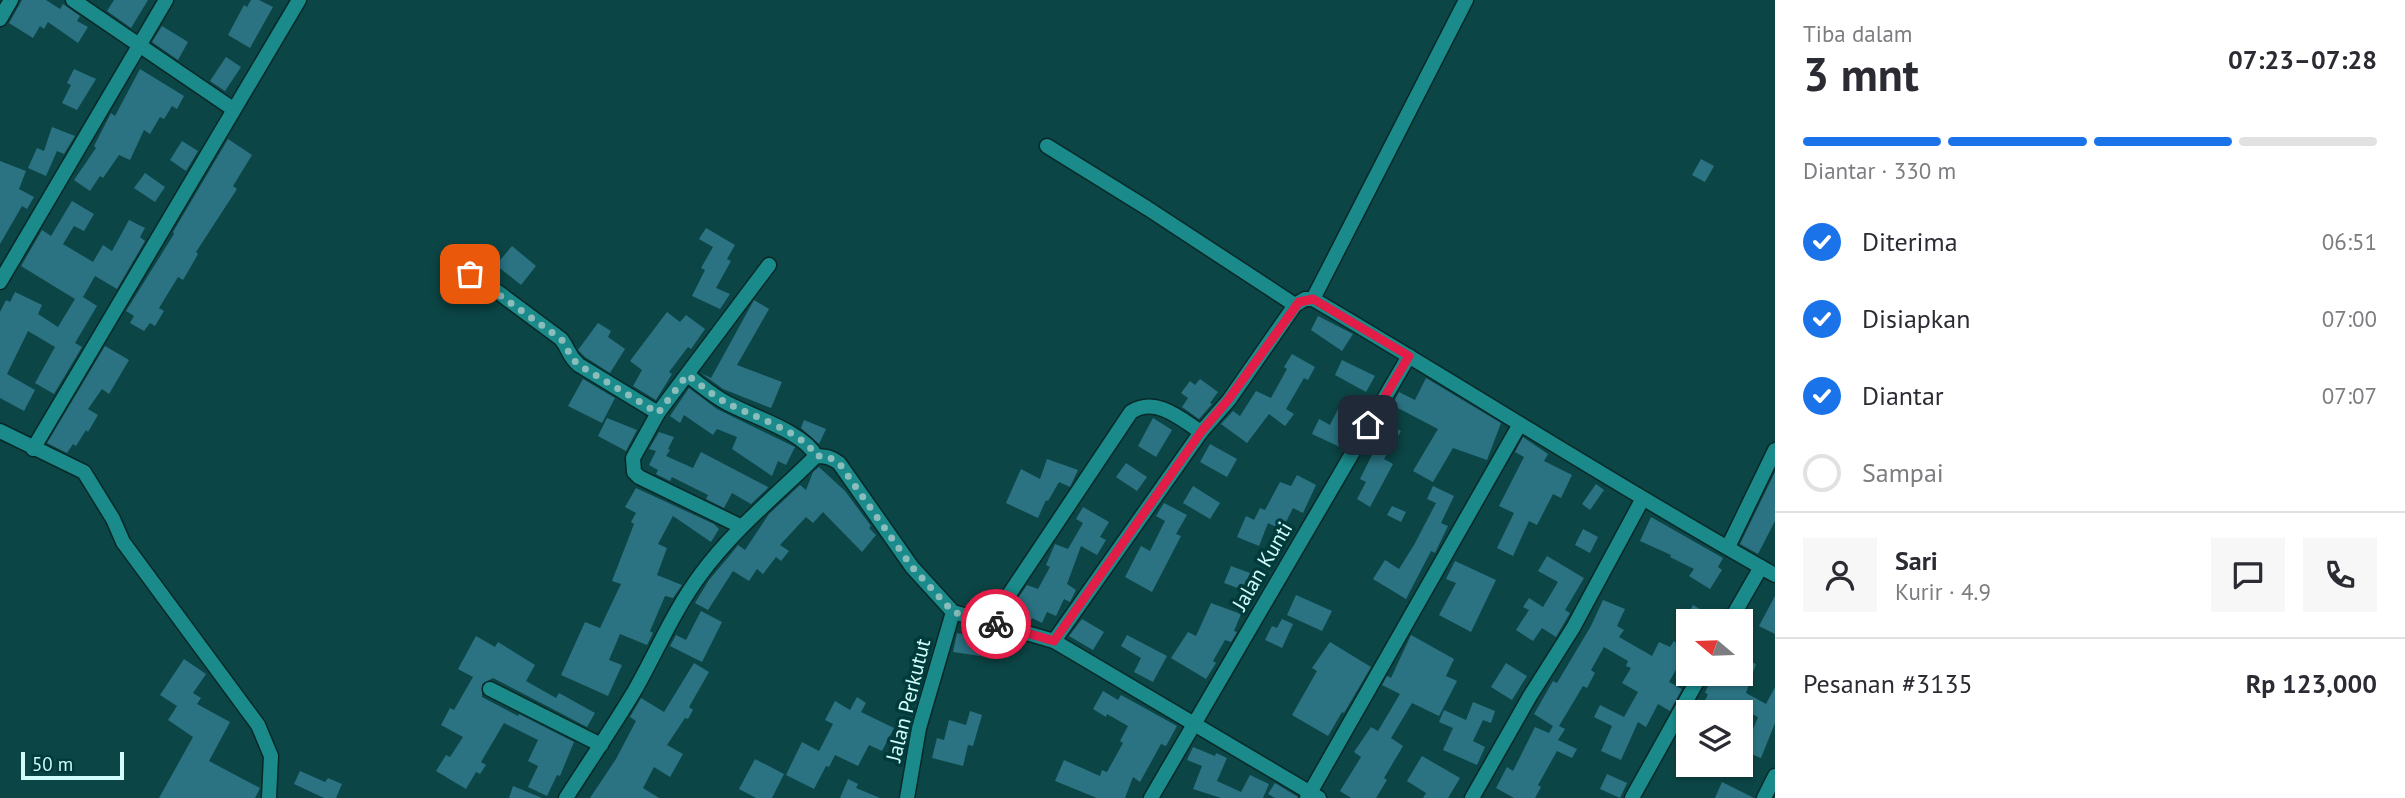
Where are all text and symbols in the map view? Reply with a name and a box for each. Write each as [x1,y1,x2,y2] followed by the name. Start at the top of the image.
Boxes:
[1803,19,1912,48] text: Tiba dalam
[2228,43,2377,76] text: 07:23–07:28
[1803,44,1919,104] text: 3 mnt
[1803,156,1956,185] text: Diantar · 330 m
[1803,223,1841,261] icon: check
[1862,225,1958,258] text: Diterima
[2322,227,2377,256] text: 06:51
[440,244,500,304] pin
[451,255,489,293] icon: bag
[1803,300,1841,338] icon: check
[1862,302,1970,335] text: Disiapkan
[2322,304,2377,333] text: 07:00
[1803,377,1841,415] icon: check
[1862,379,1944,412] text: Diantar
[2322,381,2377,410] text: 07:07
[1338,395,1398,455] pin
[1349,406,1387,444] icon: home
[1862,456,1944,489] text: Sampai
[1225,517,1298,616] street label: Jalan Kunti
[1803,538,1877,612] button: person
[2211,538,2285,612] button: chat
[2303,538,2377,612] button: phone
[1895,544,1938,577] text: Sari
[1895,577,1991,606] text: Kurir · 4.9
[961,589,1031,659] courier
[977,605,1015,643] icon: bike
[1676,609,1754,686] north arrow
[1676,609,1753,777] map controls
[879,636,936,765] street label: Jalan Perkutut
[1803,667,1973,700] text: Pesanan #3135
[2246,667,2377,700] text: Rp 123,000
[1676,700,1753,777] button: layers
[21,749,124,781] scale bar
[32,752,73,776] text: 50 m

